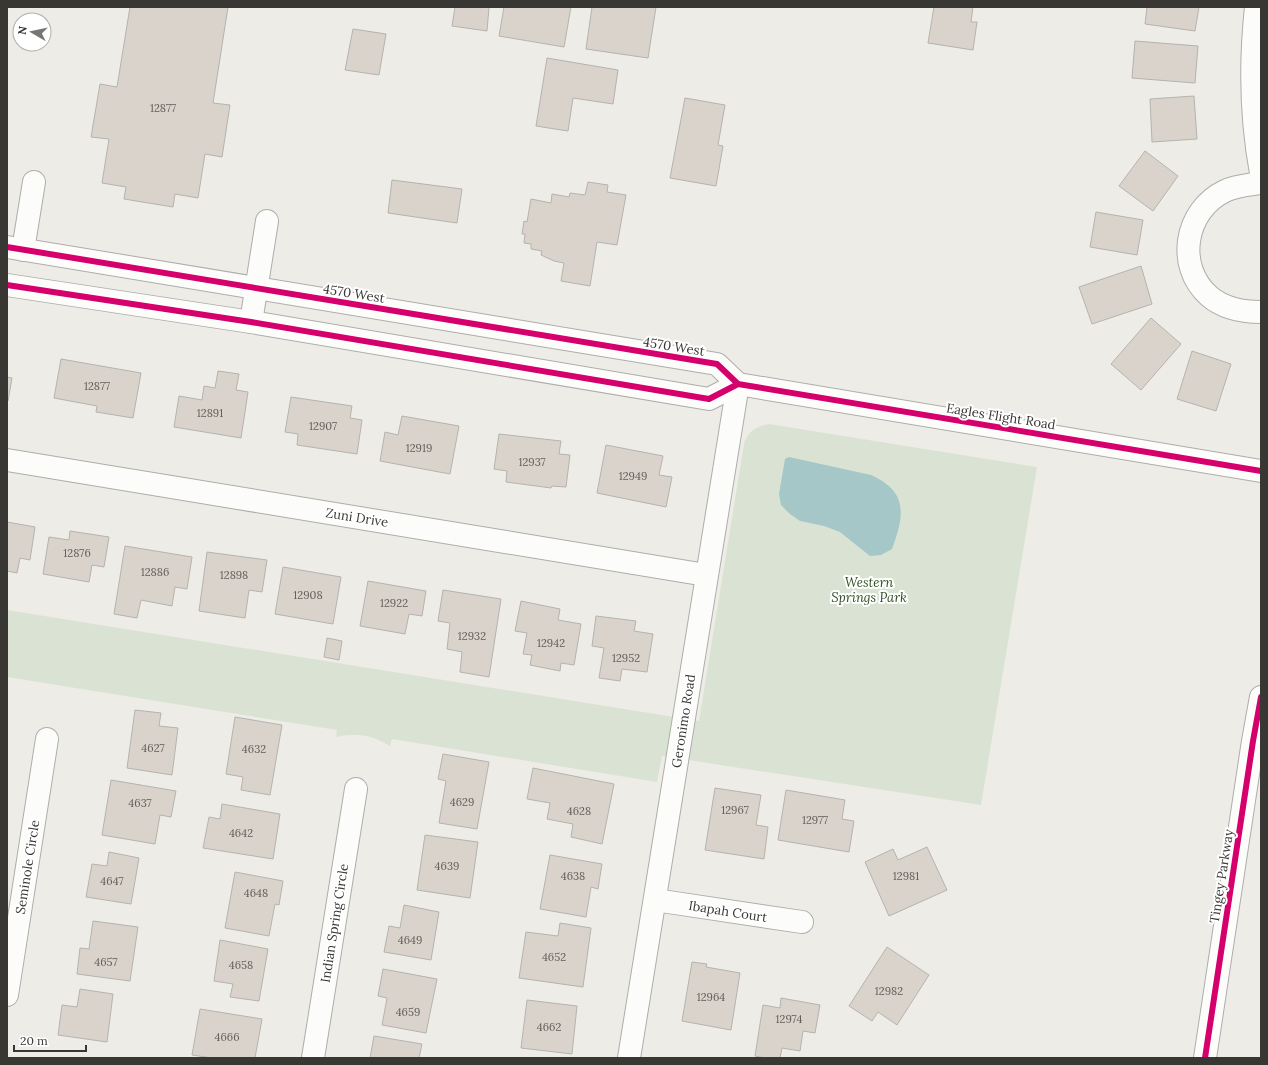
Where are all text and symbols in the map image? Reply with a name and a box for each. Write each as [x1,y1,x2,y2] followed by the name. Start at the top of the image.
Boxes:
[12,12,52,52] north arrow
[15,25,30,36] text: N
[150,101,176,115] house number: 12877
[322,280,386,307] street label: 4570 West
[642,333,706,360] street label: 4570 West
[84,379,110,393] house number: 12877
[945,399,1057,434] street label: Eagles Flight Road
[197,406,223,420] house number: 12891
[309,419,337,433] house number: 12907
[406,441,432,455] house number: 12919
[518,455,546,469] house number: 12937
[619,469,647,483] house number: 12949
[324,504,389,531] street label: Zuni Drive
[63,546,91,560] house number: 12876
[141,565,169,579] house number: 12886
[220,568,248,582] house number: 12898
[831,574,907,606] park label: Western Springs Park
[293,588,323,602] house number: 12908
[380,596,408,610] house number: 12922
[458,629,486,643] house number: 12932
[537,636,565,650] house number: 12942
[612,651,640,665] house number: 12952
[668,673,699,769] street label: Geronimo Road
[141,741,165,755] house number: 4627
[242,742,266,756] house number: 4632
[450,795,474,809] house number: 4629
[128,796,152,810] house number: 4637
[721,803,749,817] house number: 12967
[567,804,591,818] house number: 4628
[802,813,828,827] house number: 12977
[12,819,43,915] street label: Seminole Circle
[229,826,253,840] house number: 4642
[1206,828,1237,924] street label: Tingey Parkway
[435,859,459,873] house number: 4639
[317,862,352,984] street label: Indian Spring Circle
[561,869,585,883] house number: 4638
[893,869,919,883] house number: 12981
[100,874,124,888] house number: 4647
[244,886,268,900] house number: 4648
[687,897,769,926] street label: Ibapah Court
[398,933,422,947] house number: 4649
[542,950,566,964] house number: 4652
[94,955,118,969] house number: 4657
[229,958,253,972] house number: 4658
[875,984,903,998] house number: 12982
[697,990,725,1004] house number: 12964
[396,1005,420,1019] house number: 4659
[776,1012,802,1026] house number: 12974
[537,1020,561,1034] house number: 4662
[14,1027,86,1053] scale bar
[214,1030,240,1044] house number: 4666
[20,1033,48,1048] text: 20 m

